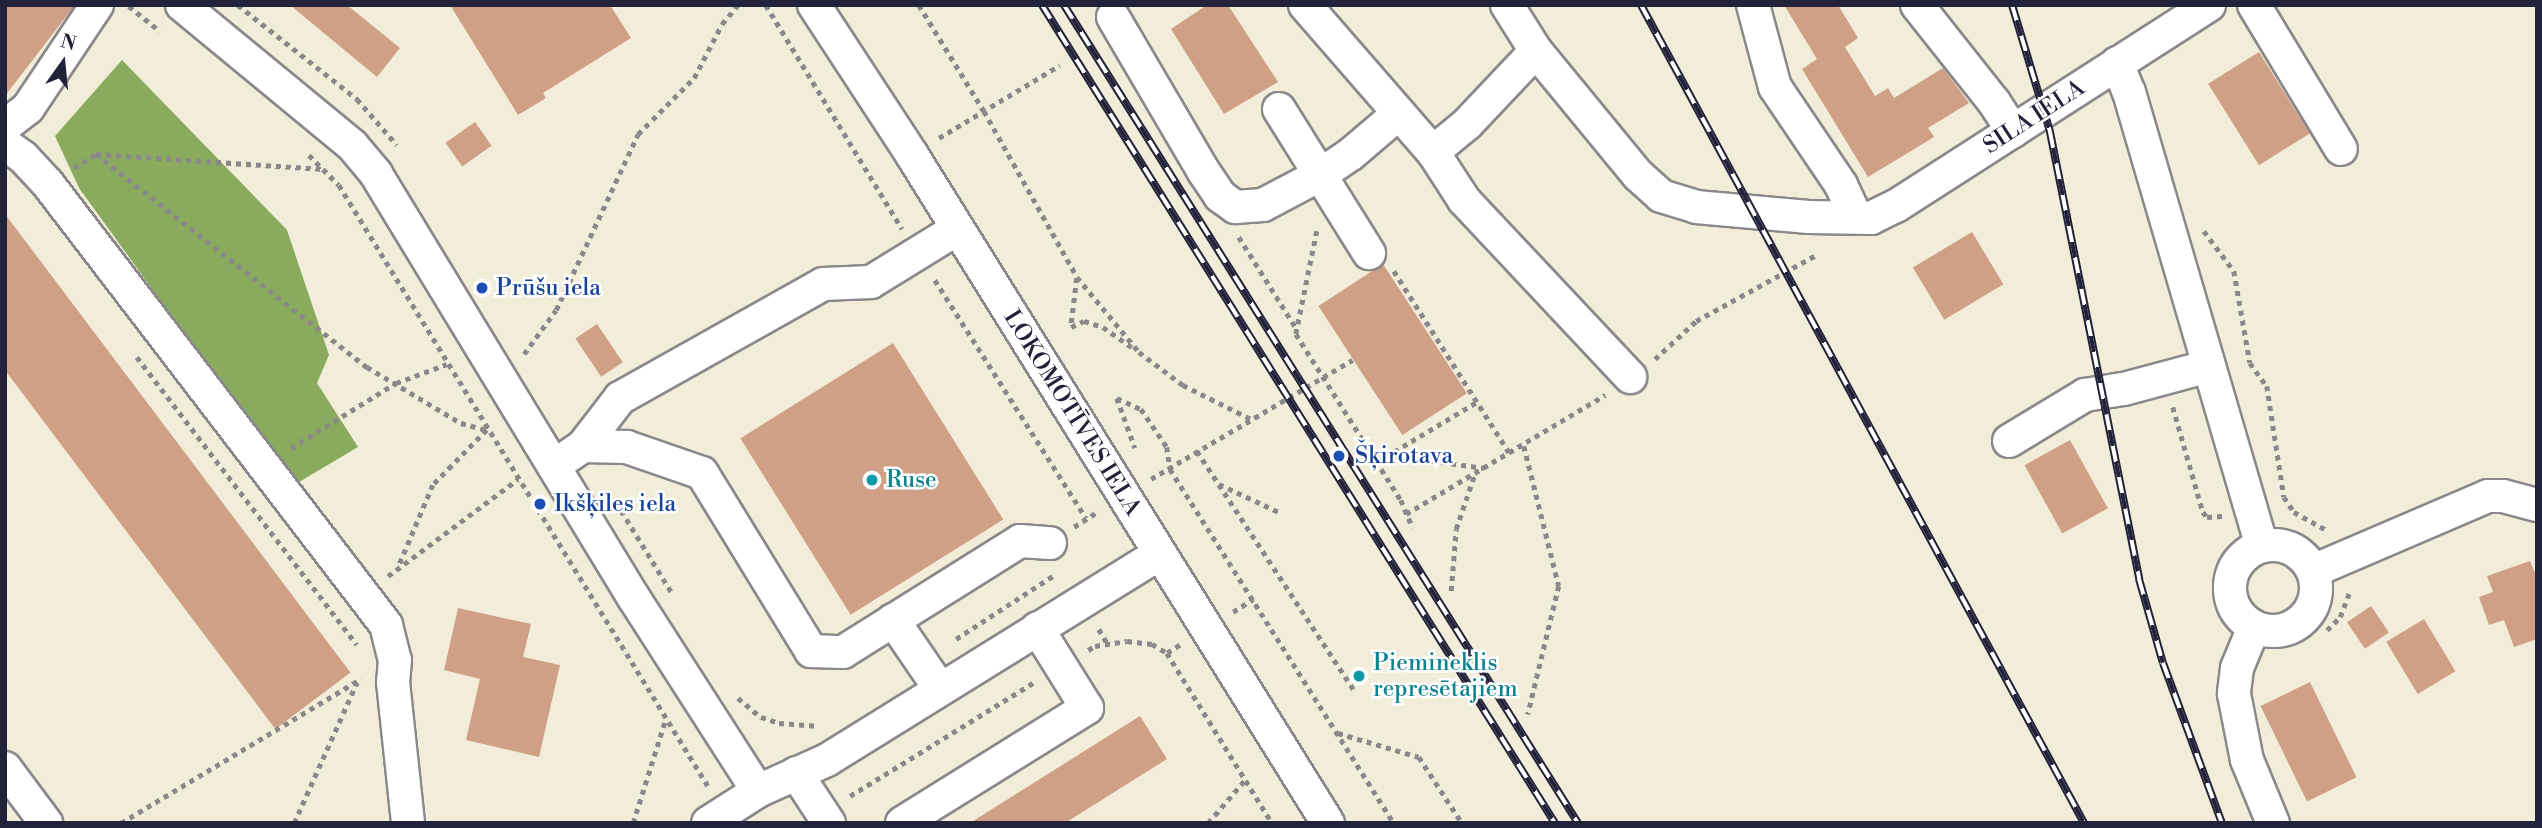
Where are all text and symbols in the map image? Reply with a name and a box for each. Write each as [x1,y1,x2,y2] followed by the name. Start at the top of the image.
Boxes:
[28,28,98,98] north arrow
[58,29,79,56] text: N
[1978,74,2090,160] street label: SILA IELA
[496,274,601,302] place label: Prūšu iela
[474,280,490,296] marker: Prūšu iela
[997,305,1147,521] street label: LOKOMOTĪVES IELA
[1355,442,1453,470] place label: Šķirotava
[1329,446,1349,466] marker: Šķirotava
[886,466,937,494] place label: Ruse
[864,472,880,488] marker: Ruse
[554,490,676,518] place label: Ikšķiles iela
[532,496,548,512] marker: Ikšķiles iela
[1373,649,1518,703] place label: Piemineklis represētajiem
[1351,668,1367,684] marker: Piemineklis represētajiem

